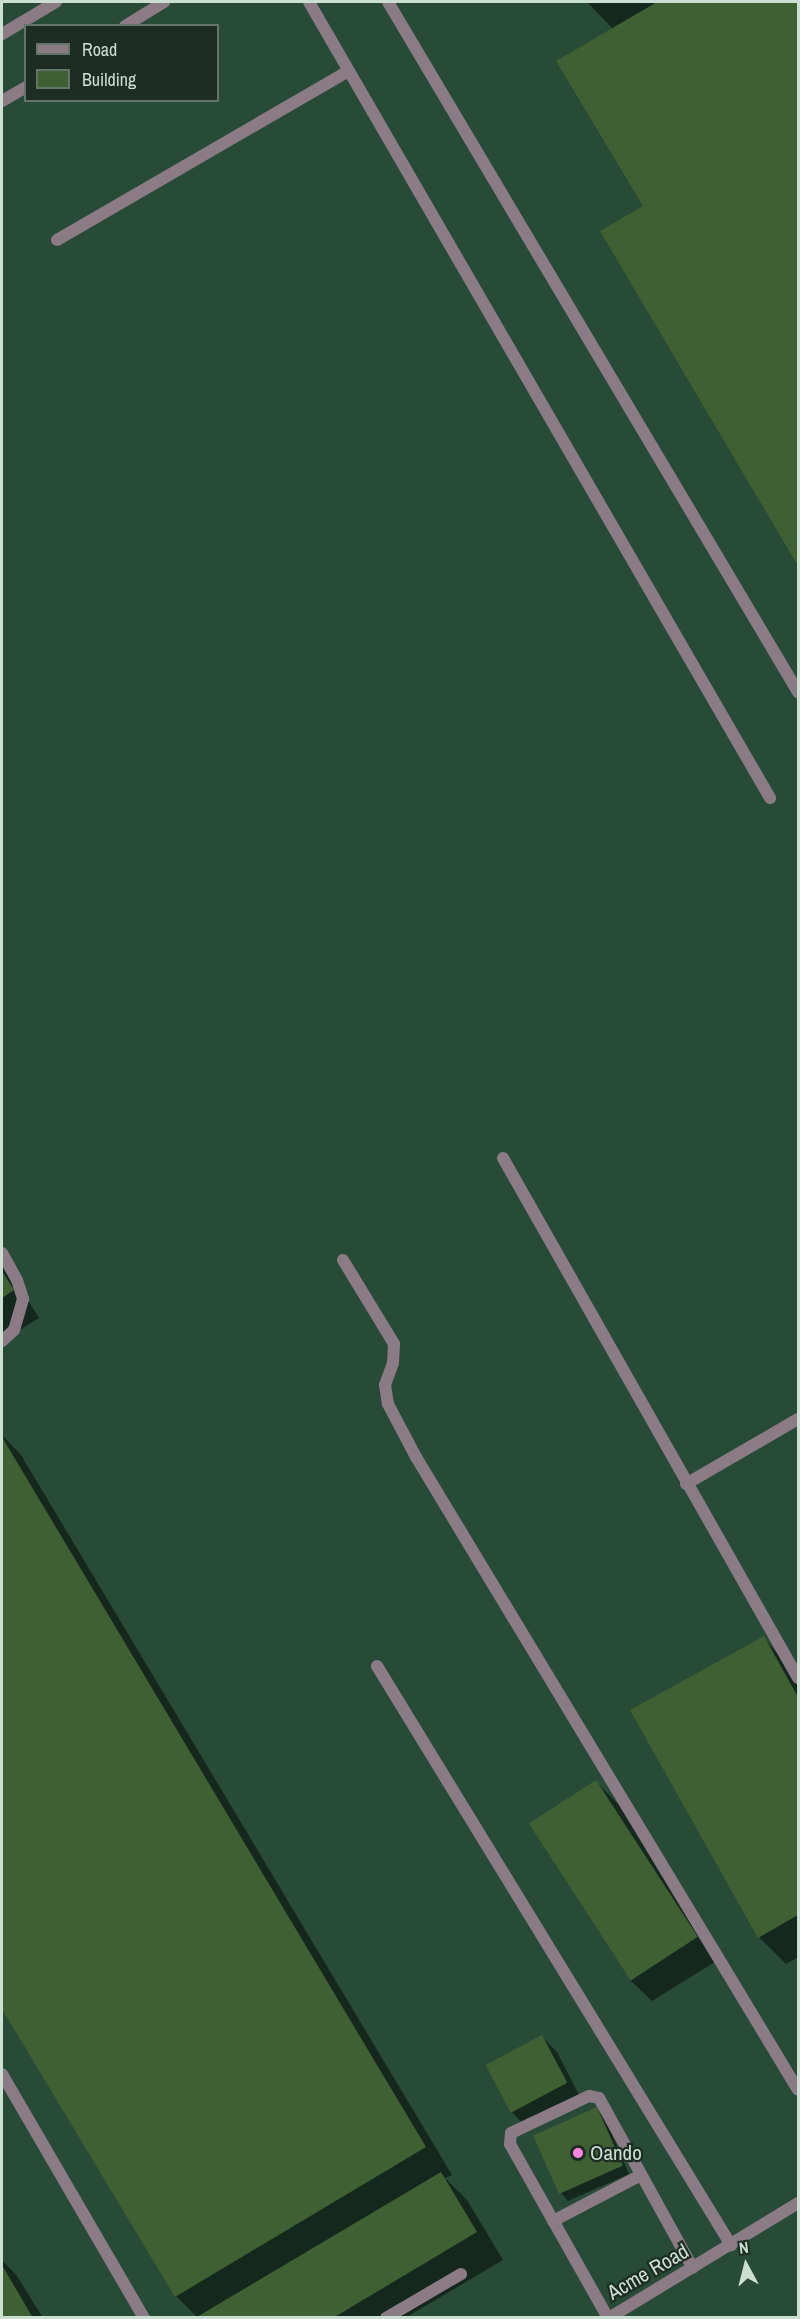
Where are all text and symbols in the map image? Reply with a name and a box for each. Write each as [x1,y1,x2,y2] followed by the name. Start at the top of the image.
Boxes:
[24,24,219,102] legend
[82,37,117,62] text: Road
[82,67,136,92] text: Building
[590,2140,642,2166] place label: Oando
[571,2146,585,2160] marker: Oando
[716,2235,776,2295] north arrow
[738,2236,750,2259] text: N
[603,2239,693,2305] street label: Acme Road

